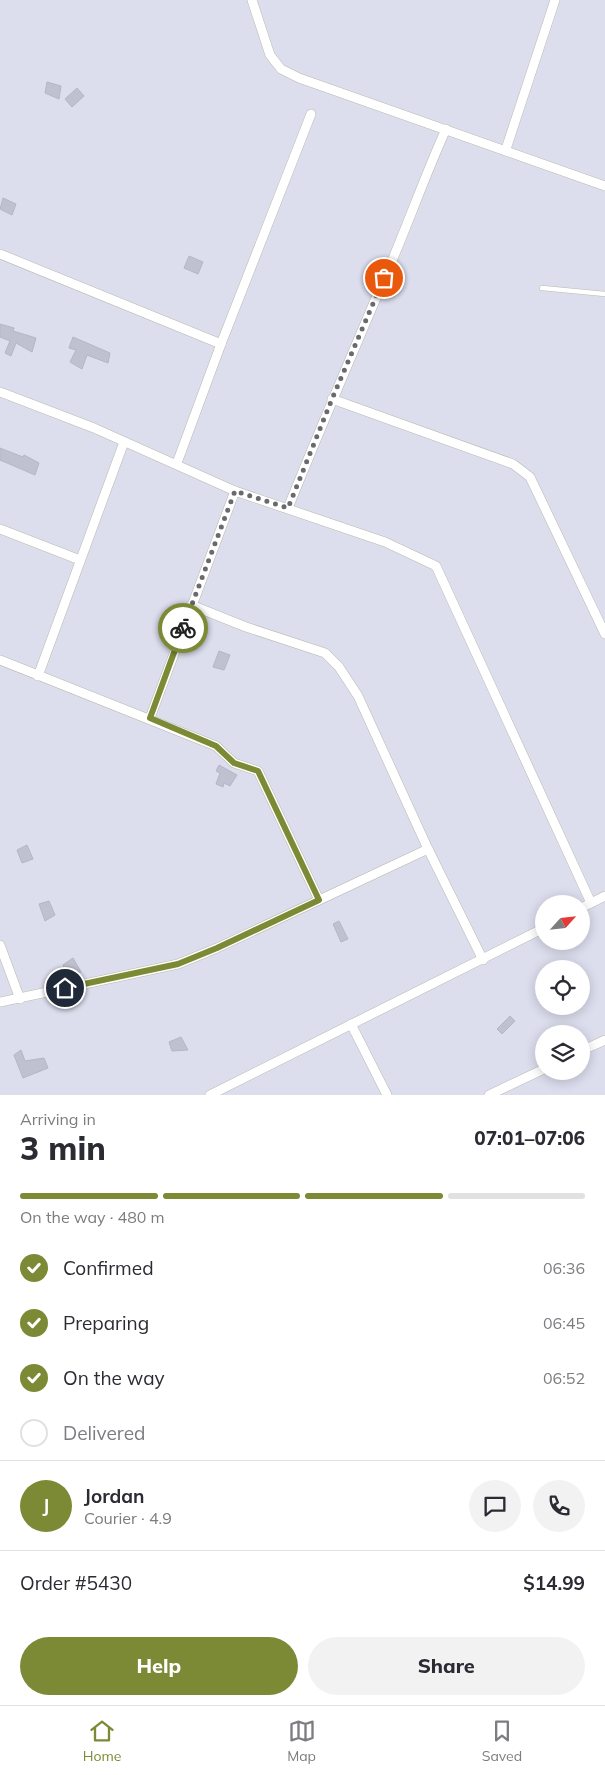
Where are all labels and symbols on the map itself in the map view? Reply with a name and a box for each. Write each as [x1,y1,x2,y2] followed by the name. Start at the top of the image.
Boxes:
[363,257,405,299] pin
[158,603,208,653] courier
[535,895,590,950] north arrow
[44,967,86,1009] pin

